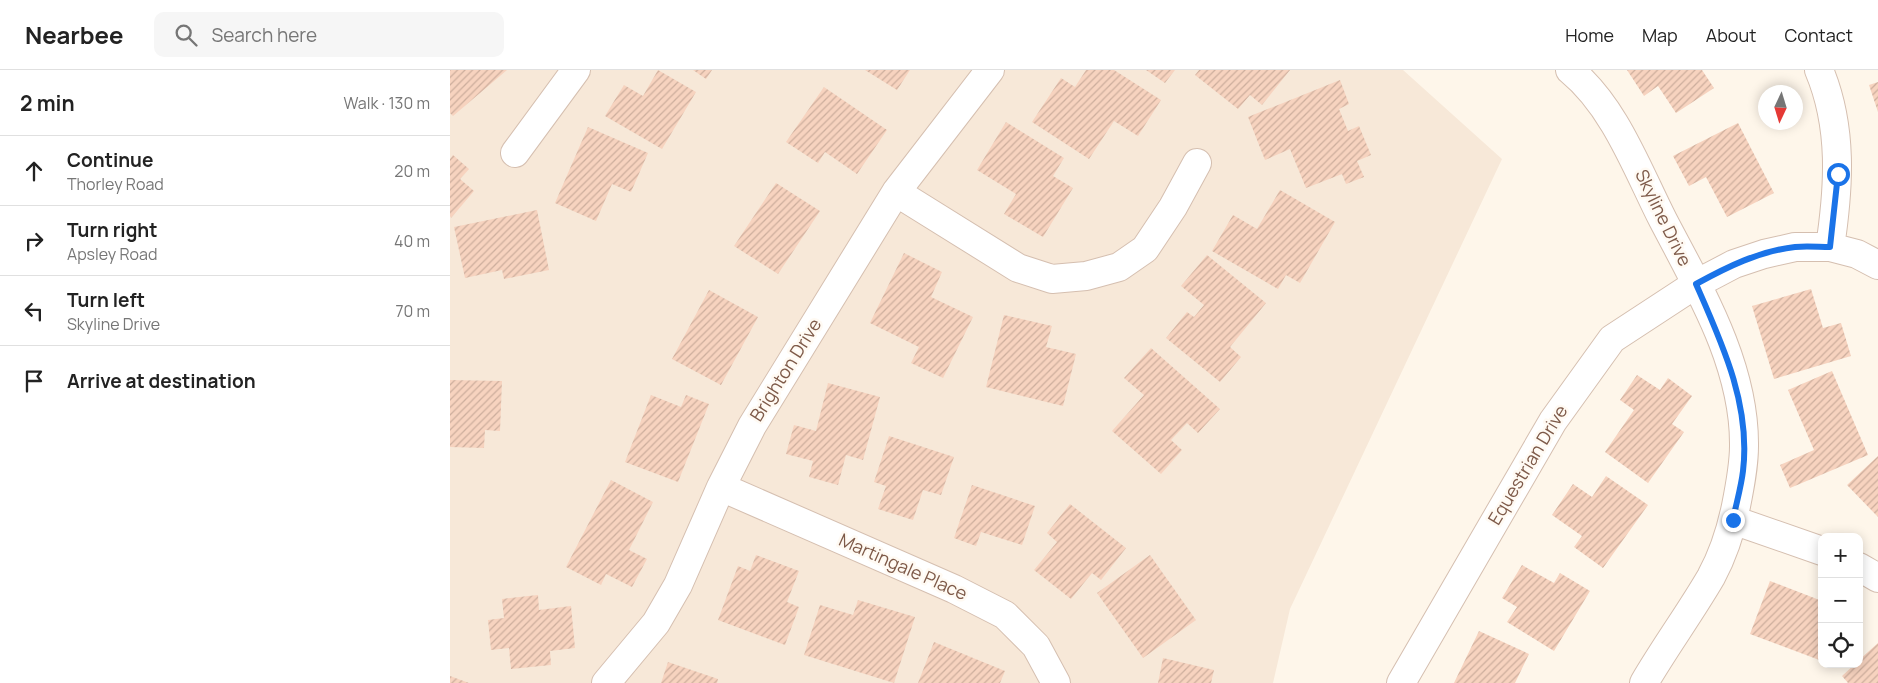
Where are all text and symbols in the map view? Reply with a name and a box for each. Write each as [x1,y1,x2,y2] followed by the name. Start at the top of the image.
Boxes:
[154,12,504,57] search box
[25,18,124,51] text: Nearbee
[172,21,200,49] icon: search
[212,22,317,48] text: Search here
[1565,23,1614,47] text: Home
[1642,23,1678,47] text: Map
[1706,23,1756,47] text: About
[1784,23,1853,47] text: Contact
[1758,85,1803,130] north arrow
[20,89,75,117] text: 2 min
[344,92,430,114] text: Walk · 130 m
[67,147,153,173] text: Continue
[20,157,48,185] icon: ahead
[394,160,430,182] text: 20 m
[1827,163,1850,186] route start
[1630,165,1698,270] street label: Skyline Drive
[67,173,164,195] text: Thorley Road
[67,217,157,243] text: Turn right
[20,227,48,255] icon: right
[394,230,430,252] text: 40 m
[67,243,157,265] text: Apsley Road
[67,287,145,313] text: Turn left
[20,297,48,325] icon: left
[395,300,430,322] text: 70 m
[67,313,160,335] text: Skyline Drive
[744,314,826,425] street label: Brighton Drive
[20,367,48,395] icon: arrive
[67,368,256,394] text: Arrive at destination
[1482,400,1572,529] street label: Equestrian Drive
[1722,509,1745,532] route end
[835,527,971,605] street label: Martingale Place
[1818,533,1863,668] map controls
[1818,533,1863,578] button: +
[1818,578,1863,623] button: −
[1818,623,1863,668] button: locate

